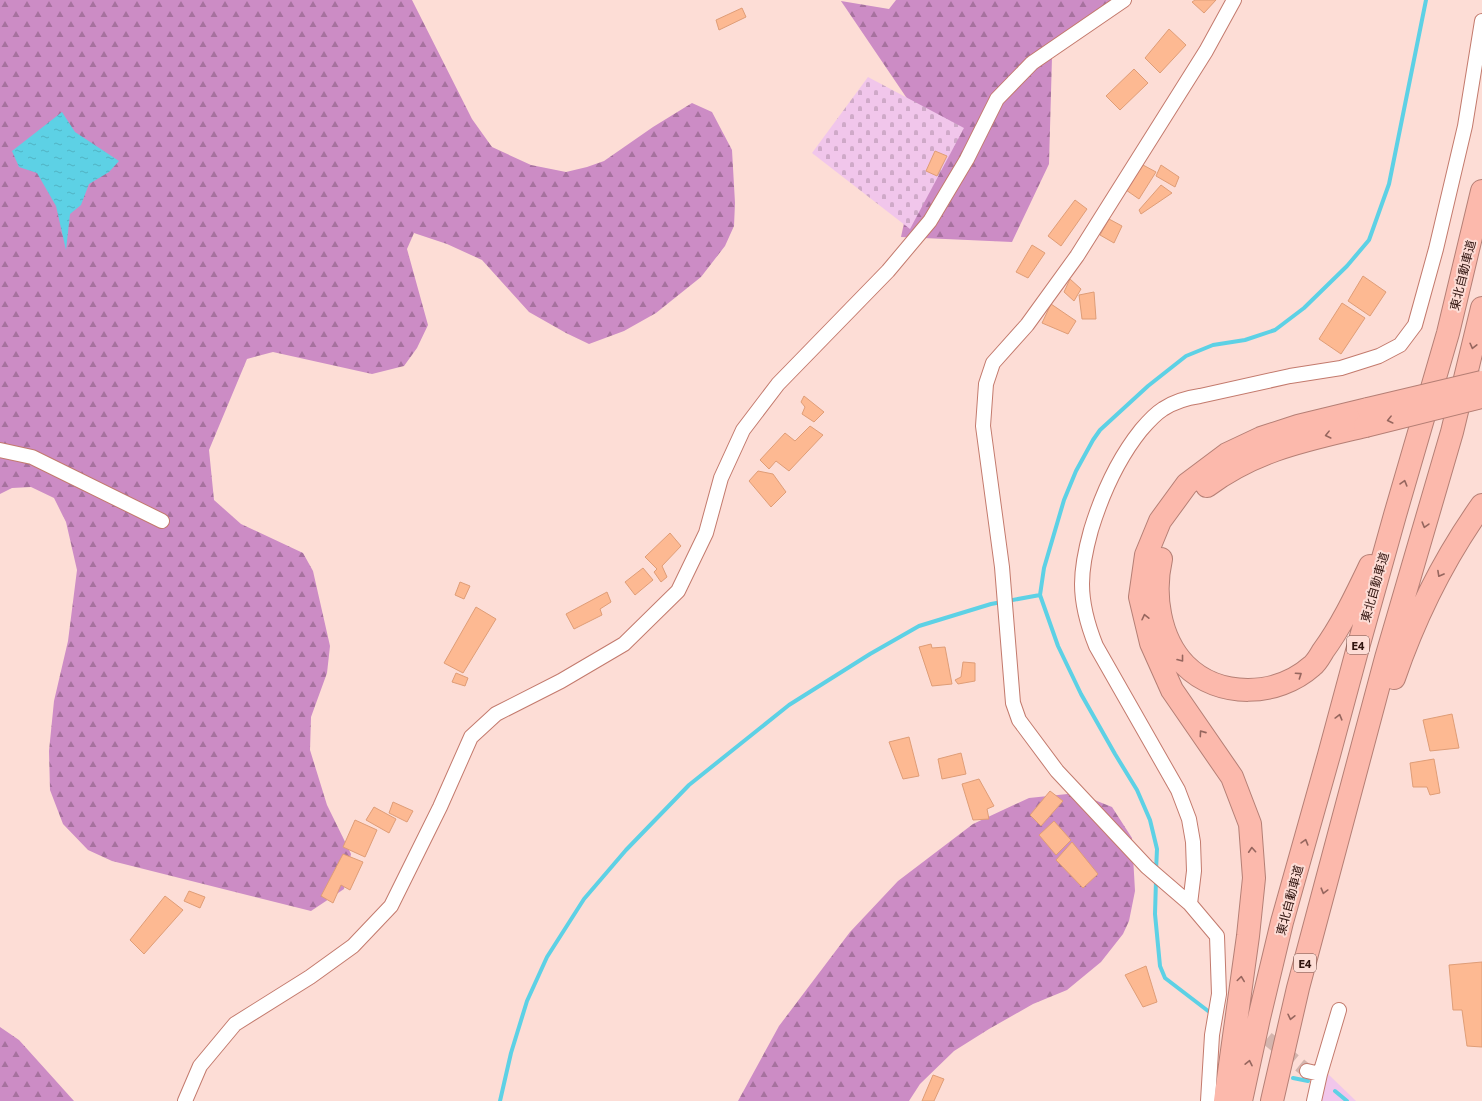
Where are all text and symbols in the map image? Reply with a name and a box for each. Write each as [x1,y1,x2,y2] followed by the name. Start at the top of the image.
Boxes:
[1446,238,1478,312] street label: 東北自動車道
[1469,343,1477,349] one-way arrow
[1387,415,1394,424] one-way arrow
[1324,431,1331,439] one-way arrow
[1399,480,1408,487] one-way arrow
[1421,522,1430,529] one-way arrow
[1357,550,1391,624] street label: 東北自動車道
[1438,570,1445,577] one-way arrow
[1142,614,1150,620] one-way arrow
[1347,636,1369,654] road number: E4
[1177,655,1184,662] one-way arrow
[1295,672,1302,680] one-way arrow
[1335,713,1343,720] one-way arrow
[1200,730,1207,737] one-way arrow
[1300,839,1309,846] one-way arrow
[1247,847,1256,853] one-way arrow
[1273,863,1305,937] street label: 東北自動車道
[1320,888,1329,895] one-way arrow
[1294,954,1316,972] road number: E4
[1236,976,1245,982] one-way arrow
[1288,1014,1296,1020] one-way arrow
[1244,1060,1252,1066] one-way arrow

